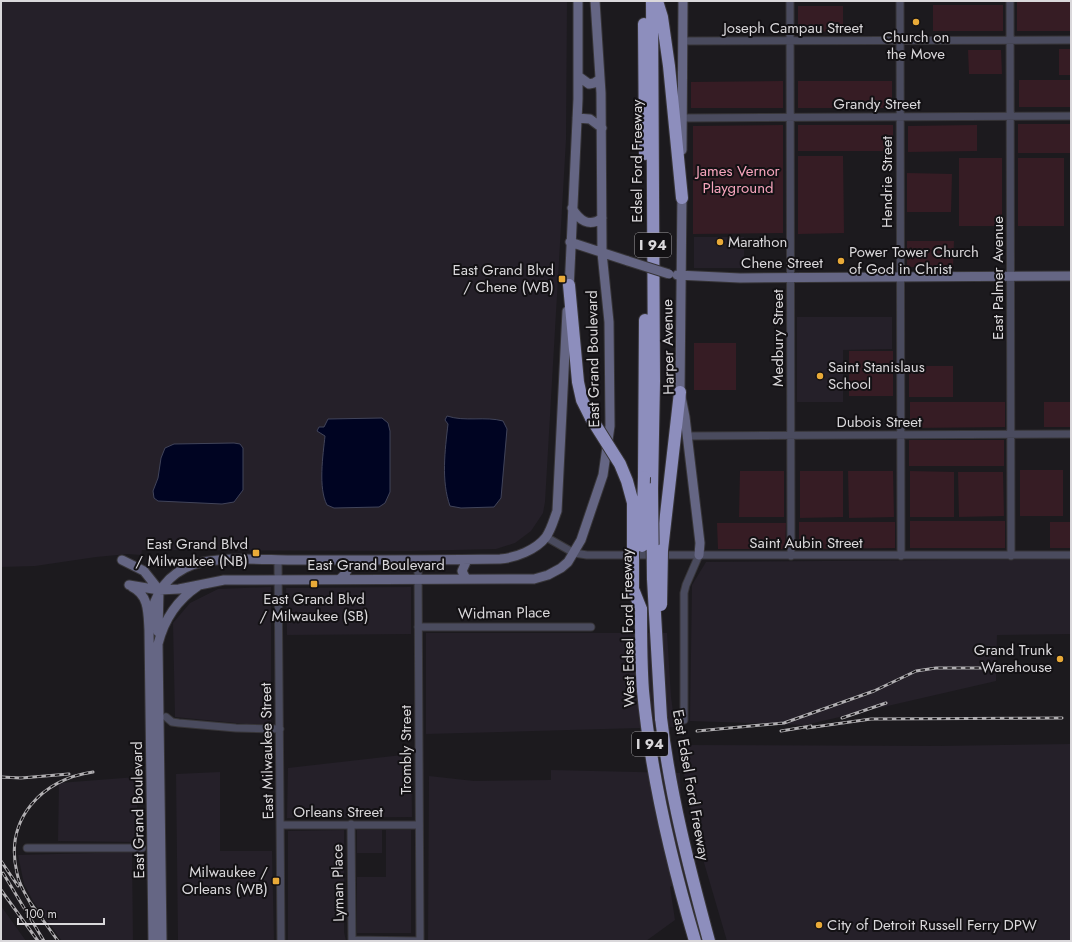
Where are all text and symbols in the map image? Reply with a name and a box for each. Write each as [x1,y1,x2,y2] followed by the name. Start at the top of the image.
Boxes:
[721,17,863,39] street label: Joseph Campau Street
[911,17,921,27] marker: Church on the Move
[883,26,949,65] place label: Church on the Move
[833,93,921,115] street label: Grandy Street
[626,99,648,223] street label: Edsel Ford Freeway
[876,136,898,228] street label: Hendrie Street
[694,160,781,199] park label: James Vernor Playground
[987,216,1009,340] street label: East Palmer Avenue
[728,231,787,253] place label: Marathon
[635,233,671,257] road number: I 94
[715,237,725,247] marker: Marathon
[849,241,979,280] place label: Power Tower Church of God in Christ
[741,252,823,274] street label: Chene Street
[836,256,846,266] marker: Power Tower Church of God in Christ
[453,259,554,298] place label: East Grand Blvd / Chene (WB)
[557,274,567,284] marker: East Grand Blvd / Chene (WB)
[767,289,789,387] street label: Medbury Street
[581,290,605,428] street label: East Grand Boulevard
[656,299,680,395] street label: Harper Avenue
[828,356,925,395] place label: Saint Stanislaus School
[815,371,825,381] marker: Saint Stanislaus School
[836,411,922,433] street label: Dubois Street
[749,532,863,554] street label: Saint Aubin Street
[135,533,248,572] place label: East Grand Blvd / Milwaukee (NB)
[251,548,261,558] marker: East Grand Blvd / Milwaukee (NB)
[616,548,640,708] street label: West Edsel Ford Freeway
[307,554,445,576] street label: East Grand Boulevard
[309,579,319,589] marker: East Grand Blvd / Milwaukee (SB)
[259,588,369,627] place label: East Grand Blvd / Milwaukee (SB)
[458,601,551,625] street label: Widman Place
[974,639,1052,678] place label: Grand Trunk Warehouse
[1055,654,1065,664] marker: Grand Trunk Warehouse
[255,682,279,819] street label: East Milwaukee Street
[395,705,417,795] street label: Trombly Street
[667,708,715,863] street label: East Edsel Ford Freeway
[632,732,668,756] road number: I 94
[126,741,150,879] street label: East Grand Boulevard
[293,801,383,823] street label: Orleans Street
[326,844,350,922] street label: Lyman Place
[182,861,268,900] place label: Milwaukee / Orleans (WB)
[271,876,281,886] marker: Milwaukee / Orleans (WB)
[18,900,104,926] scale bar
[24,905,57,923] text: 100 m
[827,914,1037,936] place label: City of Detroit Russell Ferry DPW
[814,920,824,930] marker: City of Detroit Russell Ferry DPW

